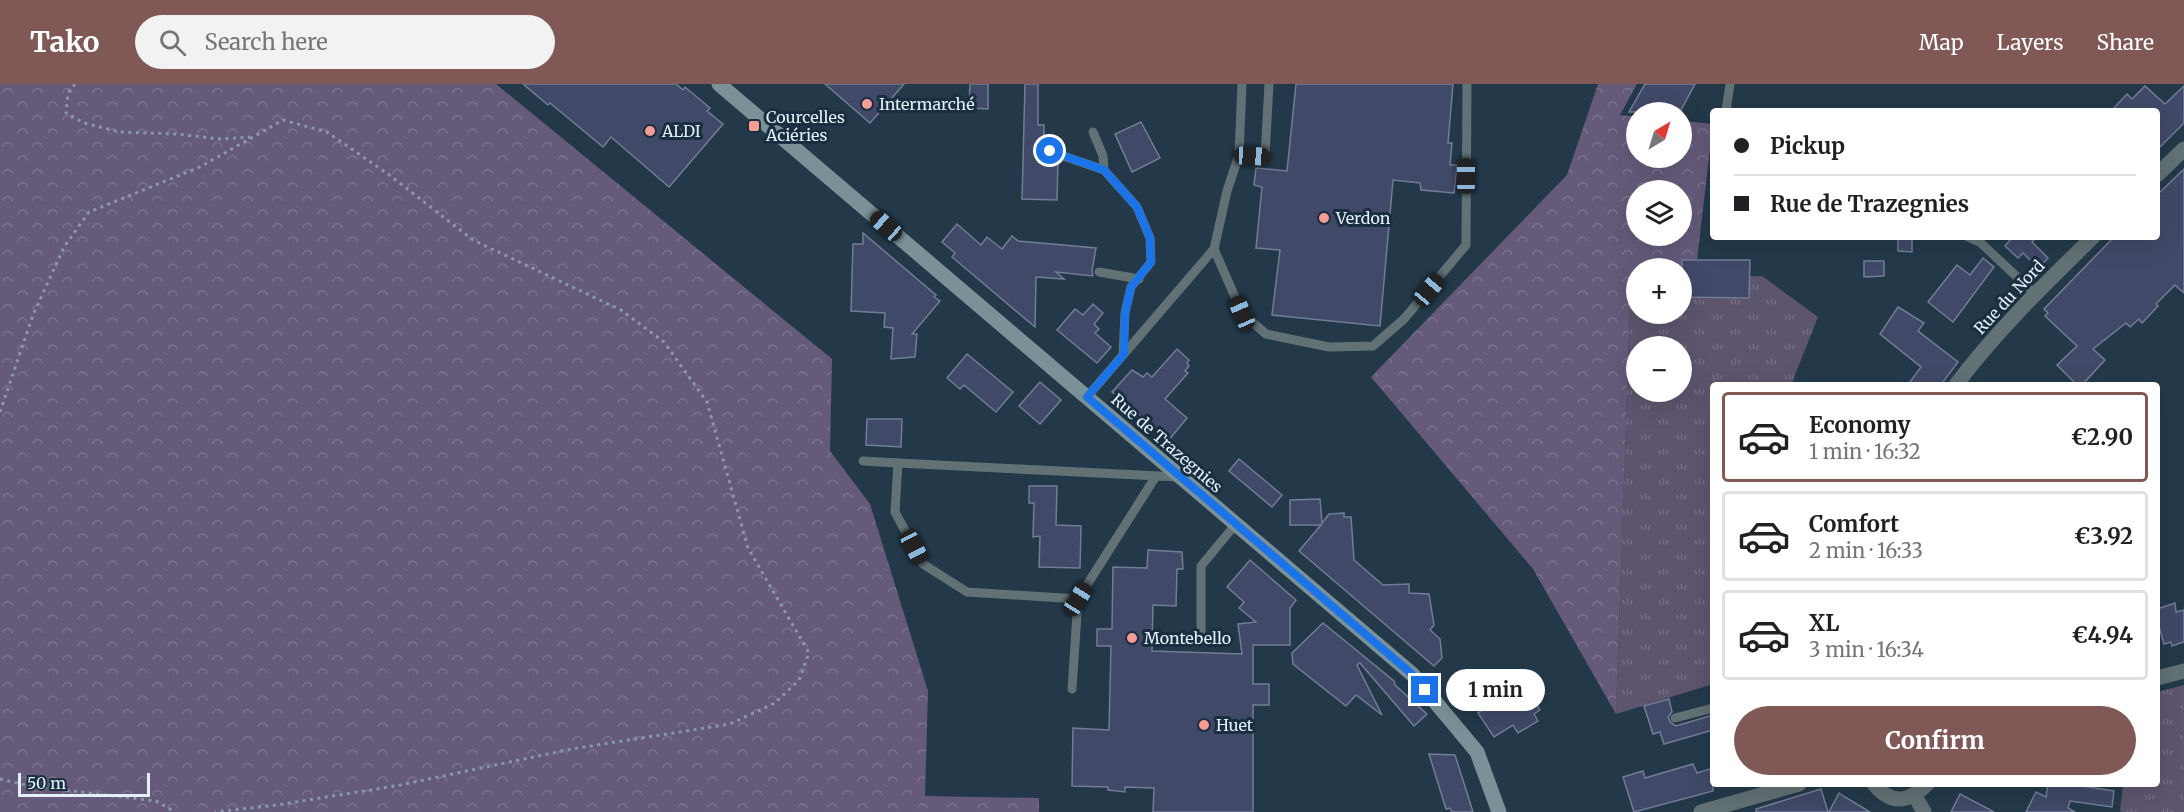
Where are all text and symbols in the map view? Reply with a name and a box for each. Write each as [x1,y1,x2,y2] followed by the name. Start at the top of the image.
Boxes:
[135,15,555,69] search box
[30,24,99,60] text: Tako
[156,26,189,59] icon: search
[204,28,328,56] text: Search here
[1919,29,1964,56] text: Map
[1997,29,2064,56] text: Layers
[2097,29,2154,56] text: Share
[879,94,975,114] place label: Intermarché
[860,97,874,111] marker: Intermarché
[1626,102,1692,168] north arrow
[1626,102,1692,402] map controls
[765,107,845,145] place label: Courcelles Aciéries
[747,119,761,133] marker: Courcelles Aciéries
[661,121,701,141] place label: ALDI
[643,124,657,138] marker: ALDI
[1770,132,1845,160] text: Pickup
[1036,137,1063,164] route start
[1234,146,1270,166] car
[1457,158,1475,194] car
[1626,180,1692,246] button: layers
[1770,190,1969,218] text: Rue de Trazegnies
[867,207,905,245] car
[1335,208,1391,228] place label: Verdon
[1317,211,1331,225] marker: Verdon
[1970,255,2049,338] street label: Rue du Nord
[1626,258,1692,324] button: +
[1411,270,1447,310] car
[1226,293,1258,333] car
[1626,336,1692,402] button: −
[1107,389,1227,497] street label: Rue de Trazegnies
[1737,410,1791,464] icon: car
[1809,411,1910,439] text: Economy
[2071,423,2133,451] text: €2.90
[1809,439,1921,464] text: 1 min · 16:32
[1737,509,1791,563] icon: car
[1809,510,1899,538] text: Comfort
[2074,522,2133,550] text: €3.92
[898,527,930,567] car
[1809,538,1923,563] text: 2 min · 16:33
[1061,579,1095,619] car
[1737,608,1791,662] icon: car
[1809,609,1839,637] text: XL
[2072,621,2133,649] text: €4.94
[1144,628,1231,648] place label: Montebello
[1125,631,1139,645] marker: Montebello
[1809,637,1924,662] text: 3 min · 16:34
[1446,669,1545,711] callout: 1 min
[1411,676,1438,703] route end
[1468,677,1523,702] text: 1 min
[1734,706,2136,775] button: Confirm
[1216,715,1254,735] place label: Huet
[1197,718,1211,732] marker: Huet
[18,770,150,798] scale bar
[27,773,66,793] text: 50 m

